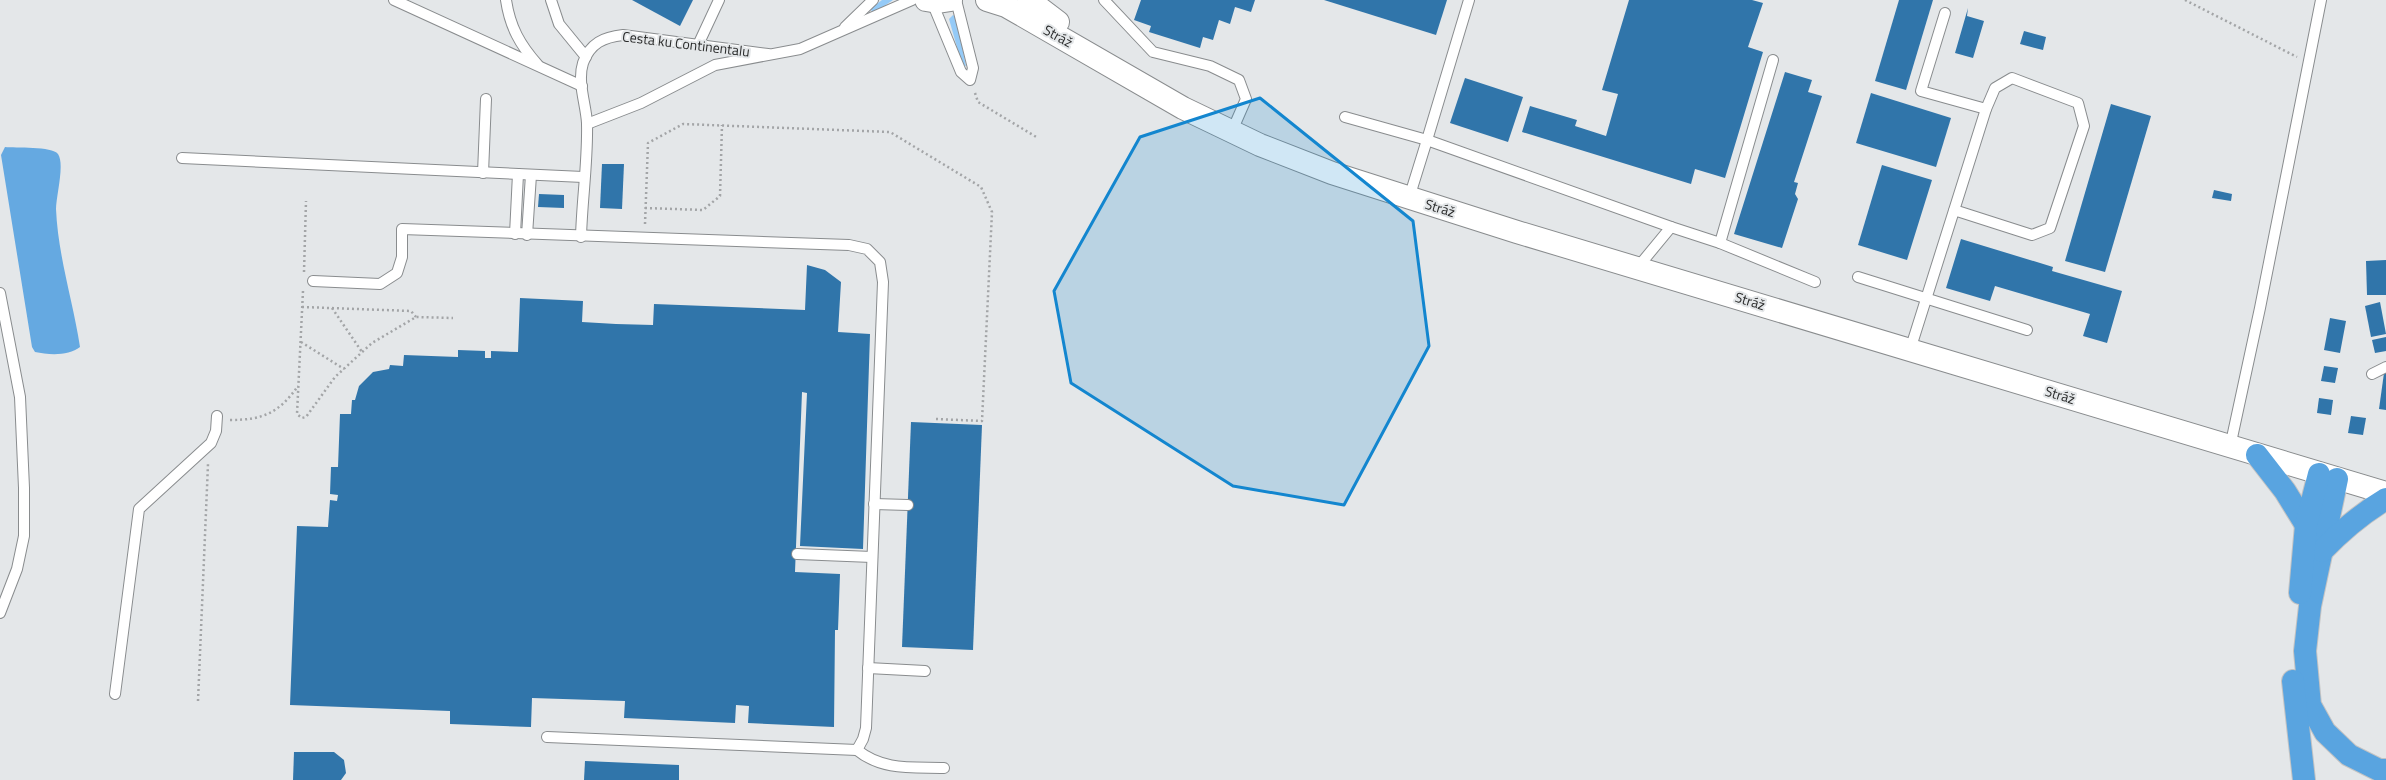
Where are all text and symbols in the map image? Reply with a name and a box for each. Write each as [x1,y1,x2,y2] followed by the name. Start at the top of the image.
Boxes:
[1040,19,1077,52] street label: Stráž
[621,25,751,62] street label: Cesta ku Continentalu
[1422,193,1458,222] street label: Stráž
[1732,286,1768,315] street label: Stráž
[2042,380,2078,409] street label: Stráž

